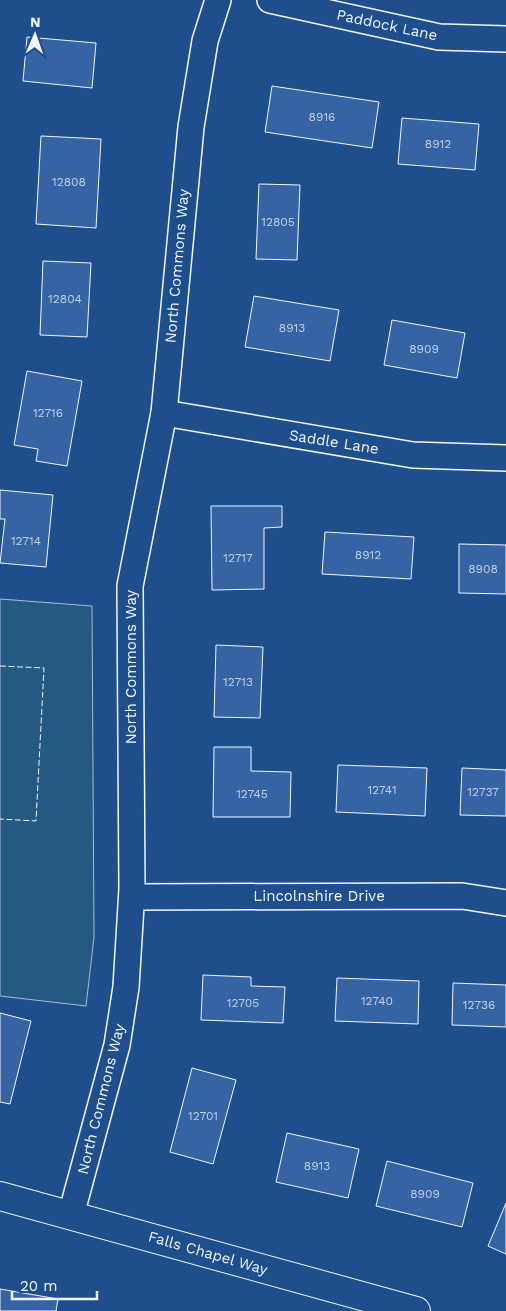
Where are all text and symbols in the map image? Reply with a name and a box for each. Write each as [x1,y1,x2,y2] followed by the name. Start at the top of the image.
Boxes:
[335,6,439,44] street label: Paddock Lane
[10,10,60,60] north arrow
[30,14,41,30] text: N
[309,110,335,124] house number: 8916
[425,137,451,151] house number: 8912
[52,175,86,189] house number: 12808
[161,188,193,344] street label: North Commons Way
[261,215,295,229] house number: 12805
[48,292,82,306] house number: 12804
[279,321,305,335] house number: 8913
[409,342,439,356] house number: 8909
[33,406,63,420] house number: 12716
[288,426,380,458] street label: Saddle Lane
[11,534,41,548] house number: 12714
[355,548,381,562] house number: 8912
[223,551,253,565] house number: 12717
[468,562,498,576] house number: 8908
[122,589,140,744] street label: North Commons Way
[223,675,253,689] house number: 12713
[367,783,397,797] house number: 12741
[467,785,499,799] house number: 12737
[236,787,268,801] house number: 12745
[253,887,385,905] street label: Lincolnshire Drive
[361,994,393,1008] house number: 12740
[227,996,259,1010] house number: 12705
[463,998,495,1012] house number: 12736
[74,1022,129,1176] street label: North Commons Way
[188,1109,218,1123] house number: 12701
[304,1159,330,1173] house number: 8913
[410,1187,440,1201] house number: 8909
[146,1227,270,1279] street label: Falls Chapel Way
[12,1268,98,1300] scale bar
[20,1277,58,1295] text: 20 m

